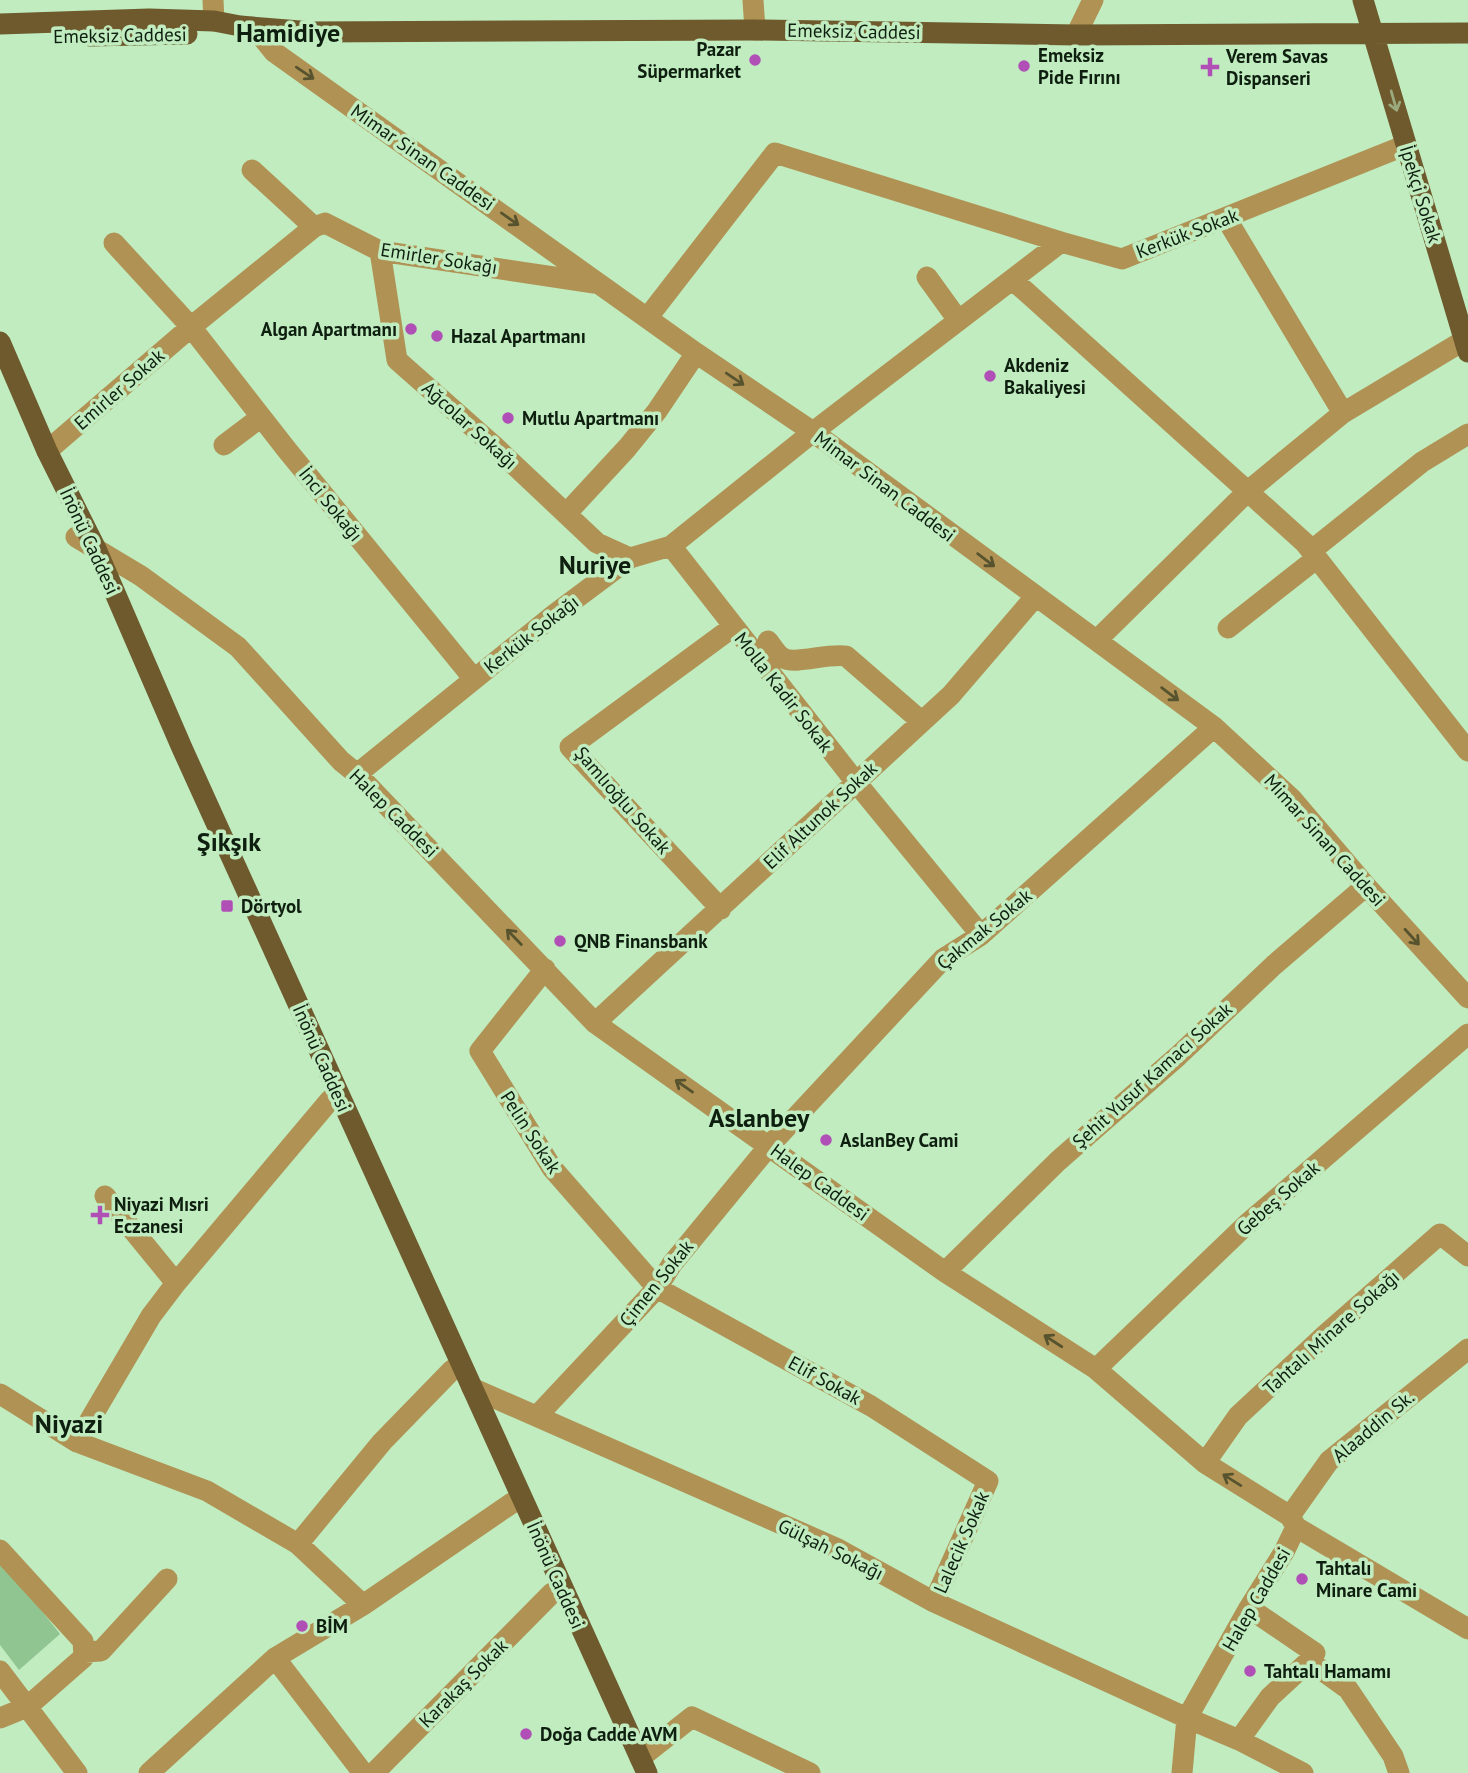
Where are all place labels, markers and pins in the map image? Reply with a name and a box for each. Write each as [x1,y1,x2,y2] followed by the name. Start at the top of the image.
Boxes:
[637,37,741,83] place label: Pazar Süpermarket
[1038,43,1121,89] place label: Emeksiz Pide Fırını
[1225,44,1328,90] place label: Verem Savas Dispanseri
[747,52,763,68] marker: Pazar Süpermarket
[1200,57,1220,77] marker: Verem Savas Dispanseri
[1016,58,1032,74] marker: Emeksiz Pide Fırını
[261,317,397,341] place label: Algan Apartmanı
[403,321,419,337] marker: Algan Apartmanı
[451,324,586,348] place label: Hazal Apartmanı
[429,328,445,344] marker: Hazal Apartmanı
[1004,353,1086,399] place label: Akdeniz Bakaliyesi
[982,368,998,384] marker: Akdeniz Bakaliyesi
[522,406,659,430] place label: Mutlu Apartmanı
[500,410,516,426] marker: Mutlu Apartmanı
[241,894,302,918] place label: Dörtyol
[219,898,235,914] marker: Dörtyol
[574,929,708,953] place label: QNB Finansbank
[552,933,568,949] marker: QNB Finansbank
[840,1128,959,1152] place label: AslanBey Cami
[818,1132,834,1148] marker: AslanBey Cami
[114,1192,209,1238] place label: Niyazi Mısri Eczanesi
[92,1207,108,1223] marker: Niyazi Mısri Eczanesi
[1316,1556,1417,1602] place label: Tahtalı Minare Cami
[1294,1571,1310,1587] marker: Tahtalı Minare Cami
[316,1614,348,1638] place label: BİM
[294,1618,310,1634] marker: BİM
[1264,1659,1391,1683] place label: Tahtalı Hamamı
[1242,1663,1258,1679] marker: Tahtalı Hamamı
[540,1722,678,1746] place label: Doğa Cadde AVM
[518,1726,534,1742] marker: Doğa Cadde AVM

